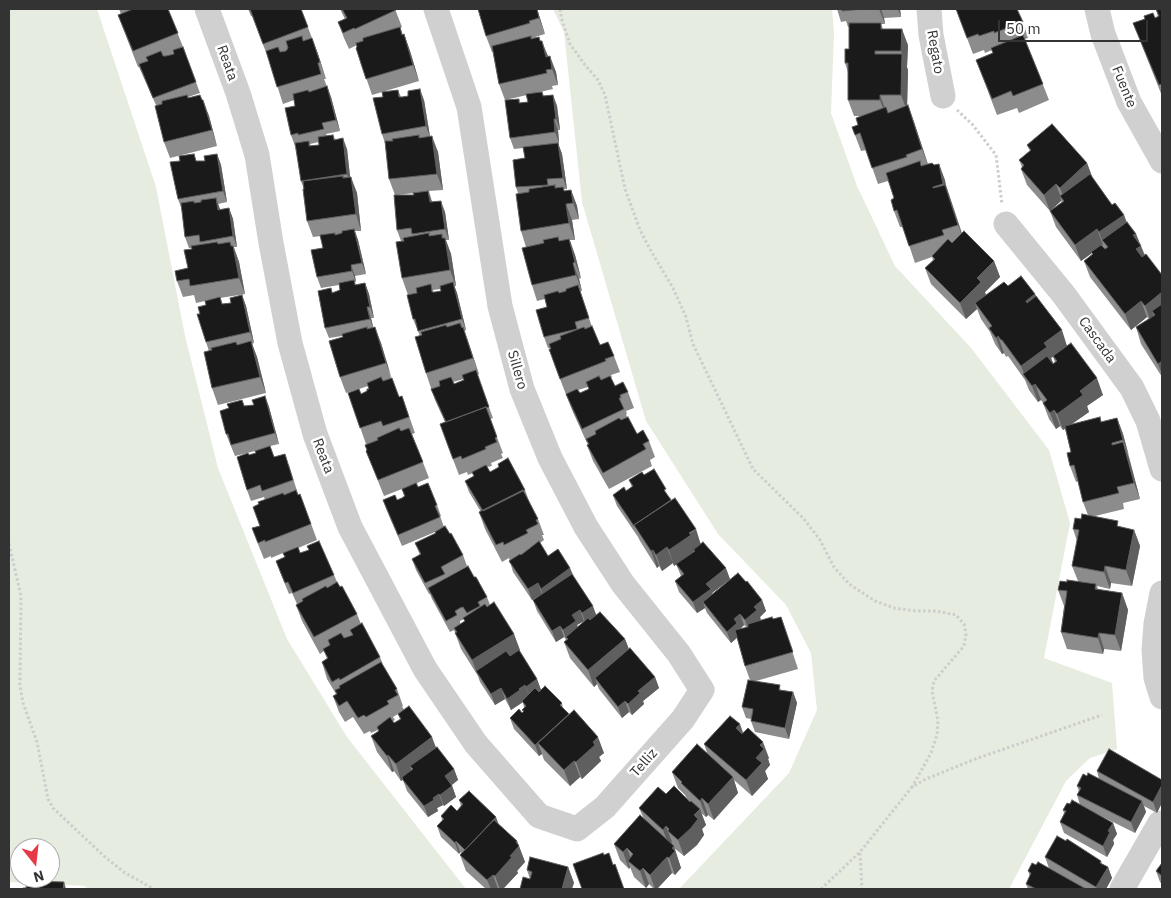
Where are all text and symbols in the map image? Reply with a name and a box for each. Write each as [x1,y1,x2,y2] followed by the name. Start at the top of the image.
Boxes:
[1001,10,1151,42] scale bar
[1006,19,1041,38] text: 50 m
[923,29,947,75] street label: Regato
[213,43,241,83] street label: Reata
[1108,64,1140,110] street label: Fuente
[1075,314,1119,366] street label: Cascada
[503,349,531,391] street label: Sillero
[309,436,337,476] street label: Reata
[627,745,661,781] street label: Telliz
[10,838,60,888] north arrow
[32,866,46,887] text: N

